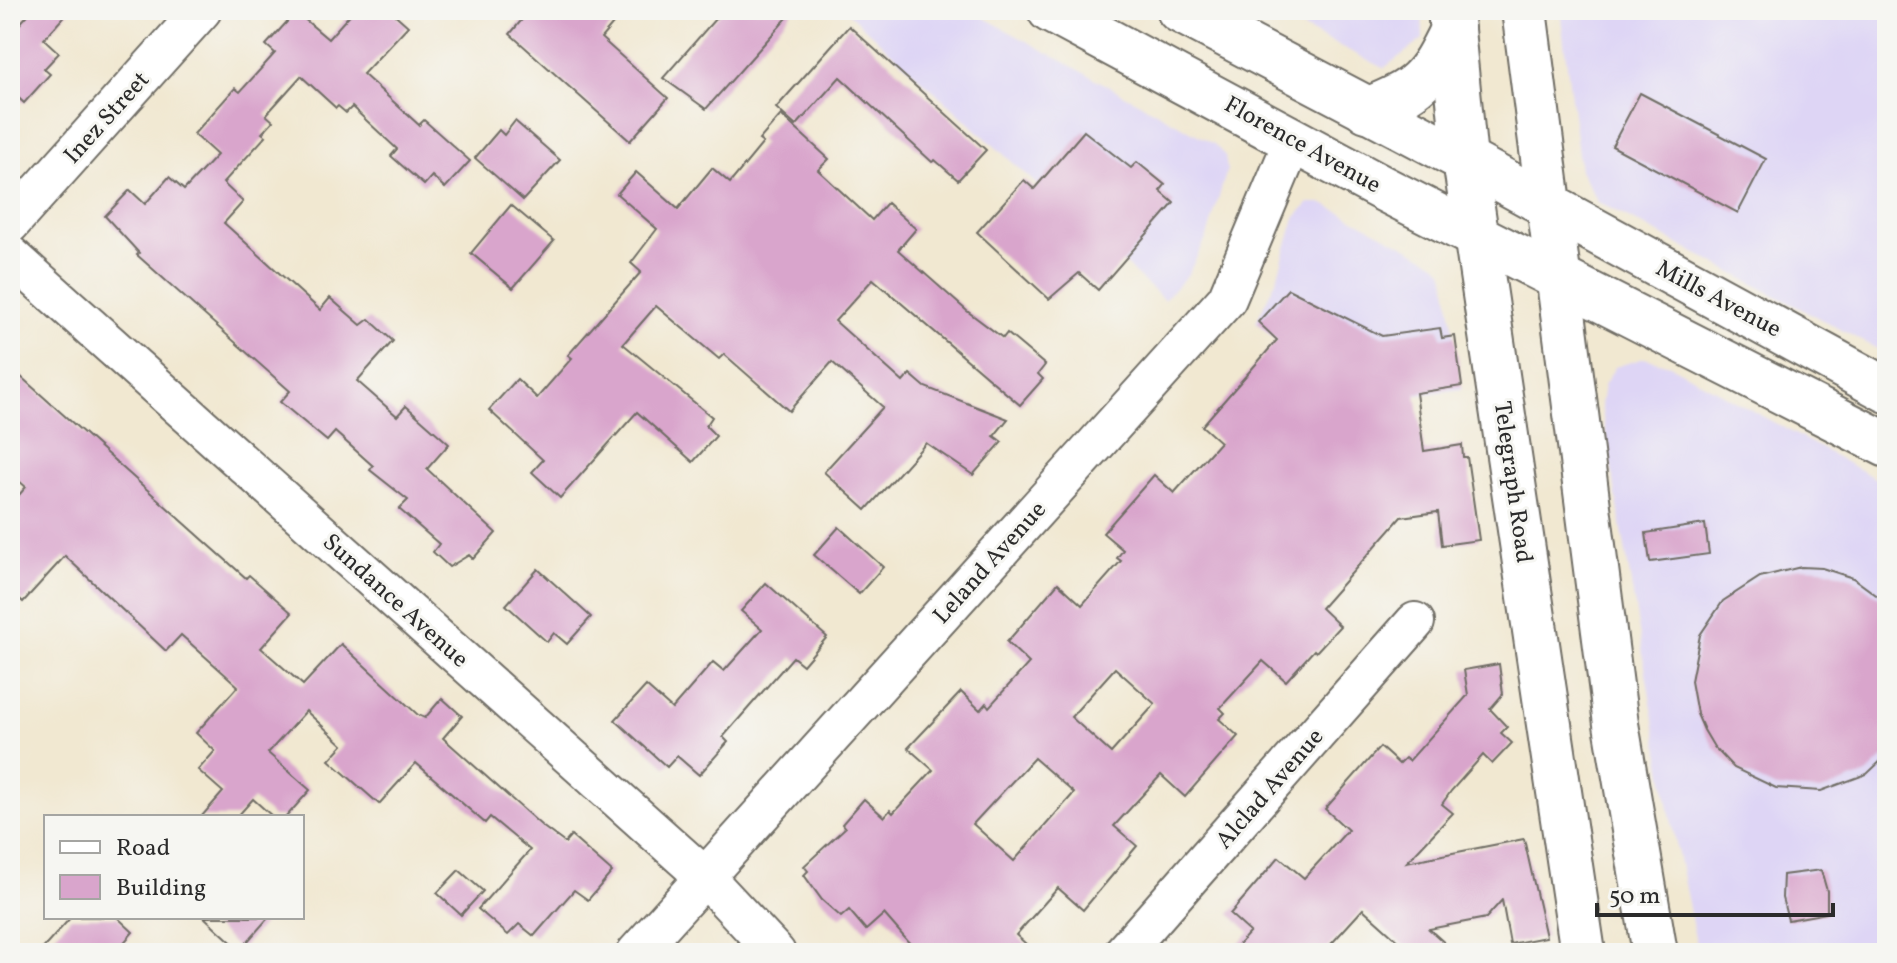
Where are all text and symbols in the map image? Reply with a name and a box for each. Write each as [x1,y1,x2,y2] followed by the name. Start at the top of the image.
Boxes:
[57,65,158,172] street label: Inez Street
[1217,89,1387,203] street label: Florence Avenue
[1649,252,1787,347] street label: Mills Avenue
[1484,399,1540,566] street label: Telegraph Road
[926,494,1055,632] street label: Leland Avenue
[314,527,475,676] street label: Sundance Avenue
[1208,721,1333,857] street label: Alclad Avenue
[44,815,304,919] legend
[116,832,170,866] text: Road
[1597,867,1833,917] scale bar
[116,872,206,906] text: Building
[1609,880,1661,914] text: 50 m

